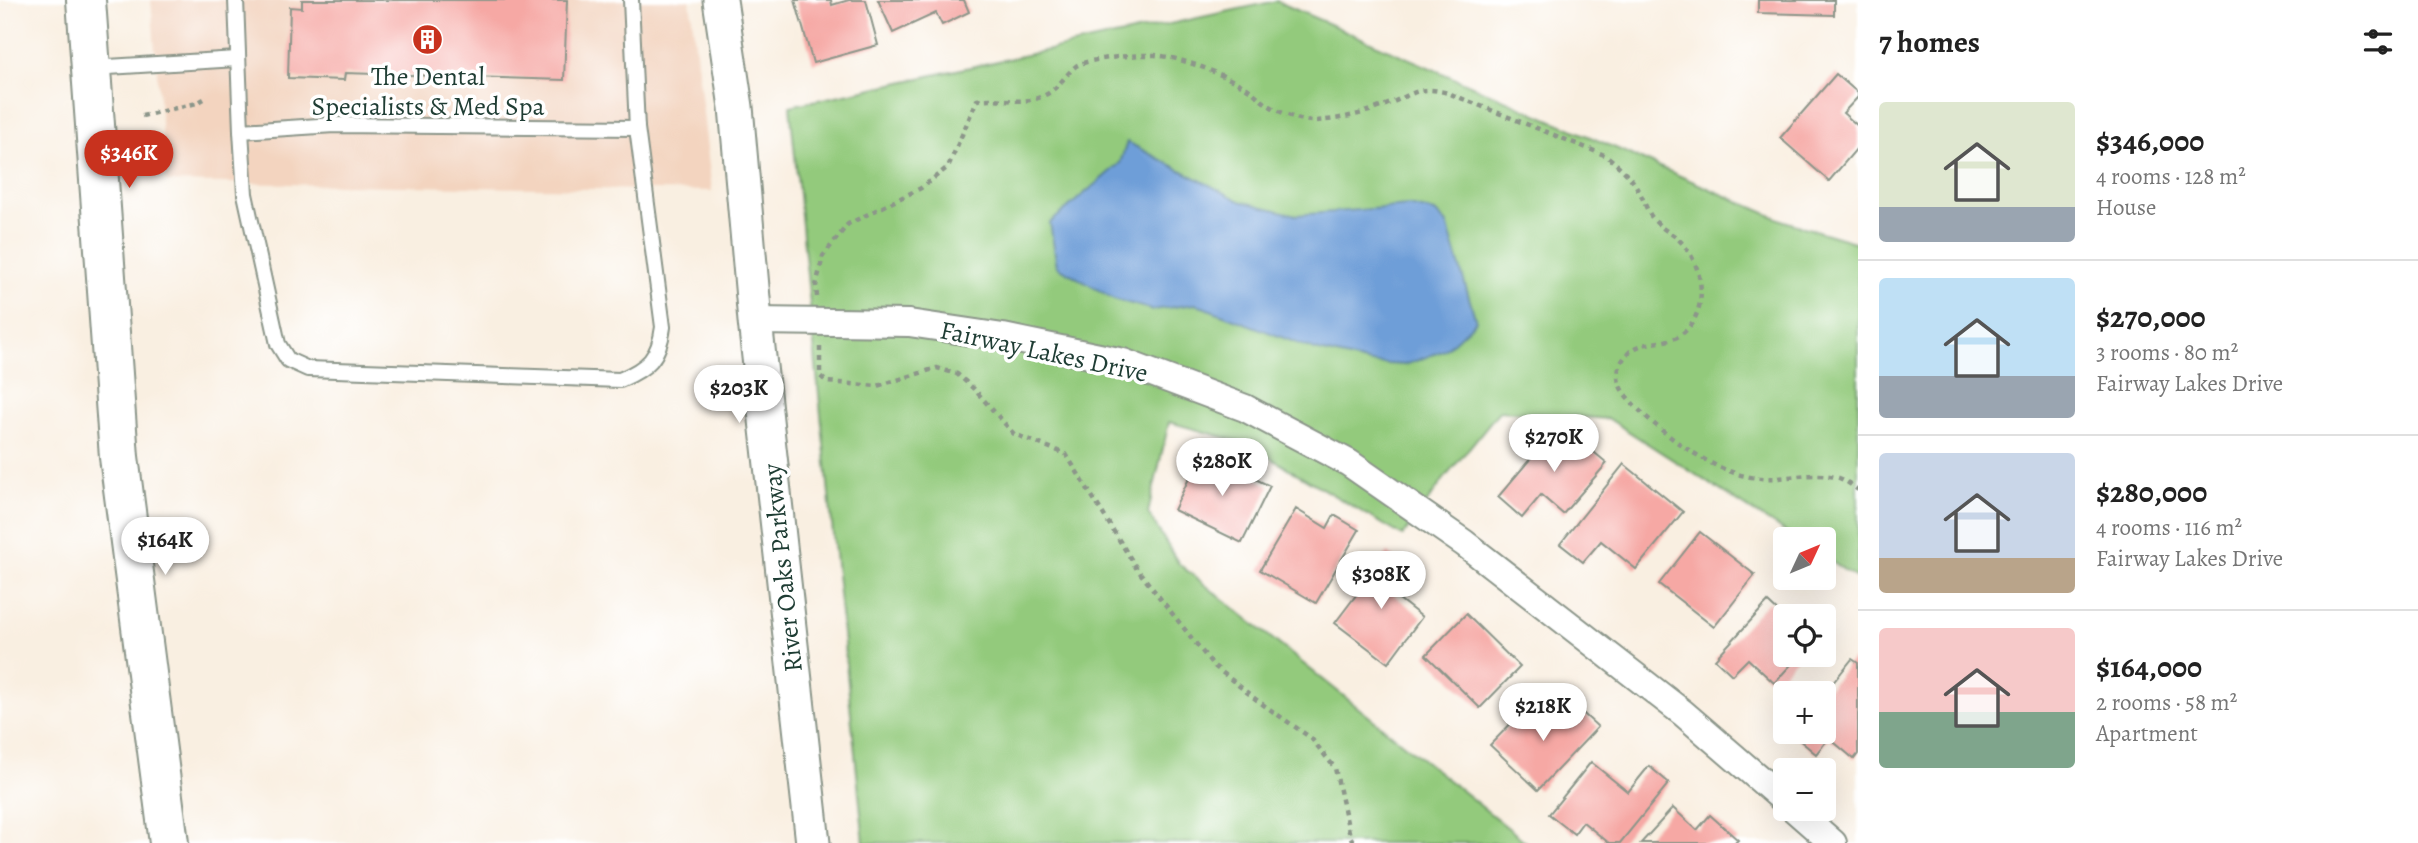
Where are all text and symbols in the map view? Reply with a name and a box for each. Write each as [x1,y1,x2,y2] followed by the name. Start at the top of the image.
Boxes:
[1879,22,1980,62] text: 7 homes
[411,23,445,57] building icon: The Dental Specialists & Med Spa
[2359,23,2397,61] icon: filters
[311,59,545,124] place label: The Dental Specialists & Med Spa
[2096,121,2204,161] text: $346,000
[80,130,178,190] pin: $346K
[1935,130,2019,214] icon: home
[100,137,158,168] text: $346K
[2096,161,2246,192] text: 4 rooms · 128 m²
[2096,192,2156,223] text: House
[2096,297,2206,337] text: $270,000
[1935,306,2019,390] icon: home
[937,312,1151,391] street label: Fairway Lakes Drive
[2096,337,2238,368] text: 3 rooms · 80 m²
[690,366,788,425] pin: $203K
[2096,368,2283,399] text: Fairway Lakes Drive
[710,372,768,403] text: $203K
[1505,414,1603,474] pin: $270K
[1525,421,1583,452] text: $270K
[1173,438,1271,498] pin: $280K
[1192,445,1252,476] text: $280K
[754,462,811,674] street label: River Oaks Parkway
[2096,472,2207,512] text: $280,000
[1935,481,2019,565] icon: home
[2096,512,2242,543] text: 4 rooms · 116 m²
[116,518,214,577] pin: $164K
[137,524,193,555] text: $164K
[1773,527,1836,590] north arrow
[1773,527,1836,821] map controls
[2096,543,2283,574] text: Fairway Lakes Drive
[1332,552,1430,611] pin: $308K
[1352,558,1410,589] text: $308K
[1773,604,1836,667] button: locate
[2096,647,2202,687] text: $164,000
[1935,656,2019,740] icon: home
[1773,681,1836,744] button: +
[1494,684,1592,743] pin: $218K
[2096,687,2237,718] text: 2 rooms · 58 m²
[1515,690,1571,721] text: $218K
[2096,718,2198,749] text: Apartment
[1773,758,1836,821] button: −

